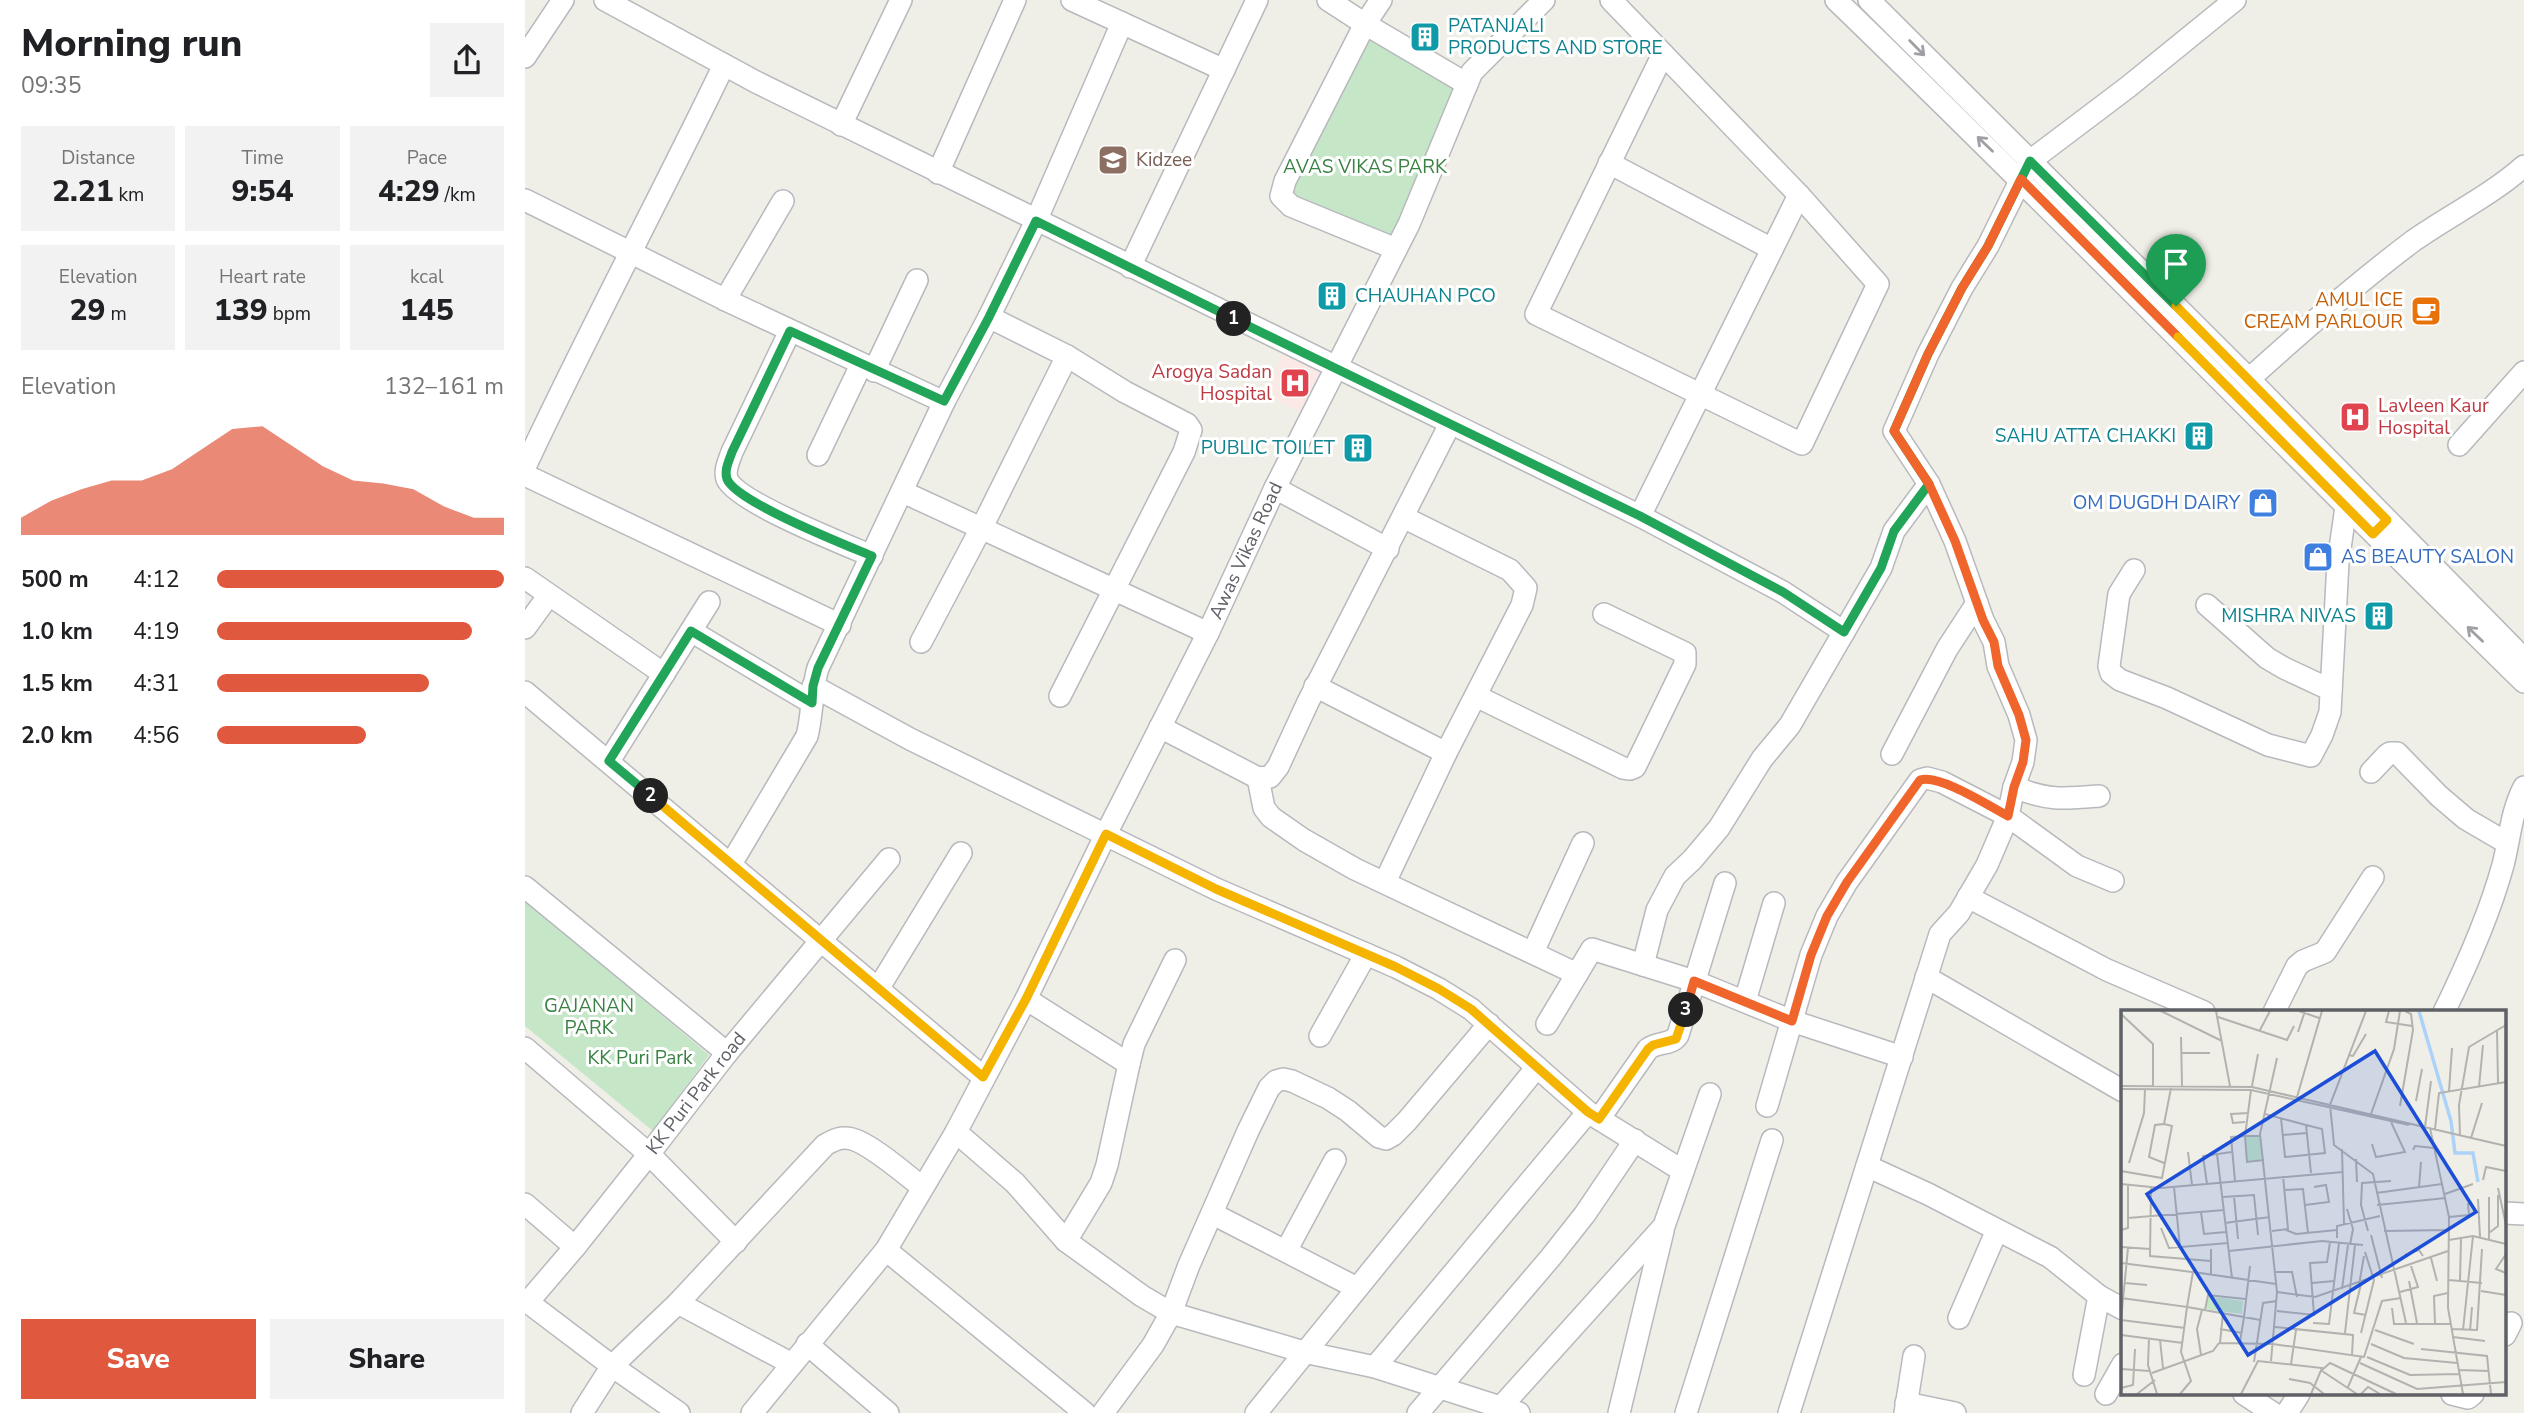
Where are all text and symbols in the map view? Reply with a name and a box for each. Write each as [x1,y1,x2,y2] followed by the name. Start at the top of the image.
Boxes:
[1448,13,1663,61] place label: PATANJALI PRODUCTS AND STORE
[21,18,242,69] text: Morning run
[1408,20,1442,54] building icon: PATANJALI PRODUCTS AND STORE
[430,23,504,97] button: share
[1908,40,1925,57] one-way arrow
[21,70,81,101] text: 09:35
[1977,136,1994,153] one-way arrow
[1096,143,1130,177] school or university icon: Kidzee
[61,145,135,171] text: Distance
[241,145,284,171] text: Time
[407,145,447,171] text: Pace
[1136,147,1192,173] place label: Kidzee
[1283,154,1448,180] park label: AVAS VIKAS PARK
[52,171,114,212] text: 2.21
[232,171,293,212] text: 9:54
[378,171,440,212] text: 4:29
[114,182,144,208] text: km
[440,182,476,208] text: /km
[2146,234,2206,306] pin
[2157,245,2195,283] icon: arrive
[59,264,138,290] text: Elevation
[219,264,306,290] text: Heart rate
[410,264,444,290] text: kcal
[1315,279,1349,313] building icon: CHAUHAN PCO
[1355,283,1496,309] place label: CHAUHAN PCO
[2244,287,2403,335] place label: AMUL ICE CREAM PARLOUR
[70,290,106,331] text: 29
[214,290,268,331] text: 139
[400,290,454,331] text: 145
[2409,294,2443,328] cafe icon: AMUL ICE CREAM PARLOUR
[106,301,127,327] text: m
[268,301,311,327] text: bpm
[1217,302,1251,336] pin: 1
[1228,305,1239,331] text: 1
[1152,359,1272,407] place label: Arogya Sadan Hospital
[1278,366,1312,400] hospital icon: Arogya Sadan Hospital
[21,371,116,402] text: Elevation
[384,371,504,402] text: 132–161 m
[2378,393,2489,441] place label: Lavleen Kaur Hospital
[2338,400,2372,434] hospital icon: Lavleen Kaur Hospital
[2182,419,2216,453] building icon: SAHU ATTA CHAKKI
[1995,423,2176,449] place label: SAHU ATTA CHAKKI
[1341,431,1375,465] building icon: PUBLIC TOILET
[1201,435,1336,461] place label: PUBLIC TOILET
[1203,478,1289,624] street label: Awas Vikas Road
[2246,486,2280,520] shop icon: OM DUGDH DAIRY
[2073,490,2241,516] place label: OM DUGDH DAIRY
[2301,540,2335,574] shop icon: AS BEAUTY SALON
[2341,544,2514,570] place label: AS BEAUTY SALON
[21,564,89,595] text: 500 m
[133,564,180,595] text: 4:12
[2362,599,2396,633] building icon: MISHRA NIVAS
[2221,603,2356,629] place label: MISHRA NIVAS
[21,616,93,647] text: 1.0 km
[133,616,180,647] text: 4:19
[2467,626,2484,643] one-way arrow
[21,668,93,699] text: 1.5 km
[133,668,180,699] text: 4:31
[21,720,93,751] text: 2.0 km
[133,720,180,751] text: 4:56
[633,778,669,814] pin: 2
[645,782,656,808] text: 2
[1669,992,1703,1028] pin: 3
[544,993,634,1041] park label: GAJANAN PARK
[1680,996,1691,1022] text: 3
[2121,1010,2507,1396] inset map
[640,1027,752,1160] street label: KK Puri Park road
[587,1045,693,1071] park label: KK Puri Park
[21,1319,256,1399] button: Save
[270,1319,504,1399] button: Share

